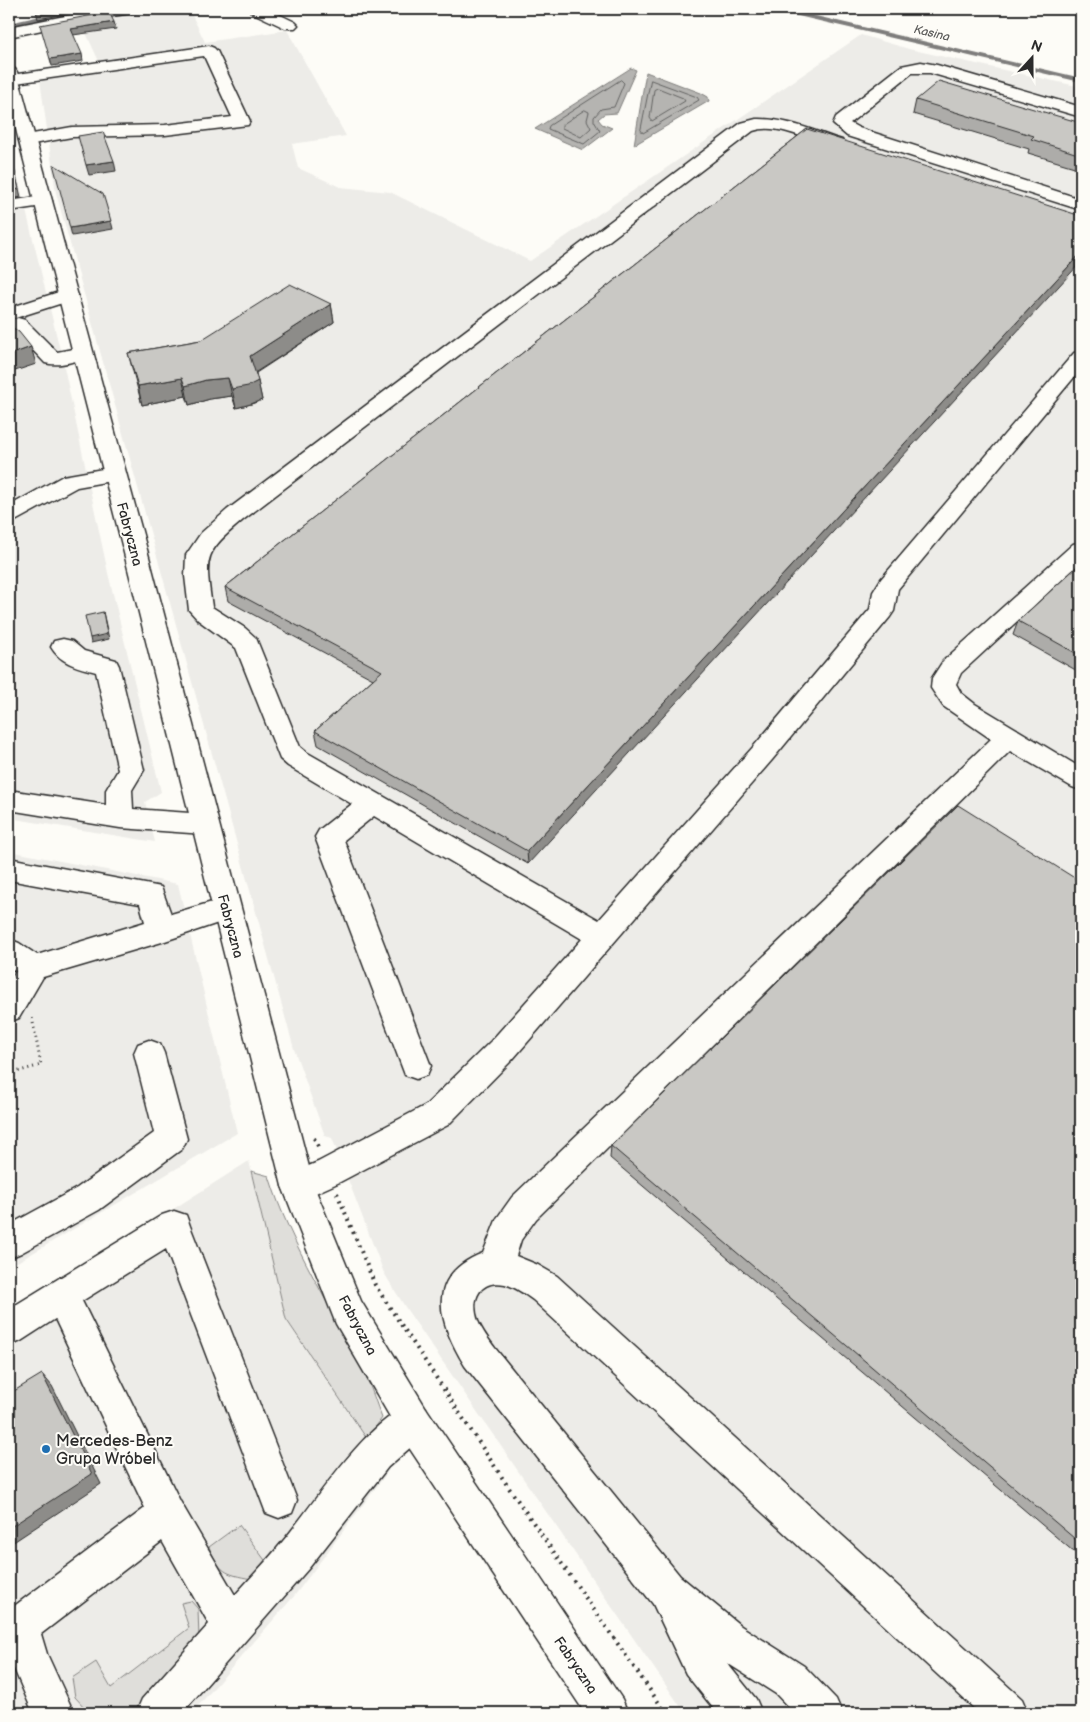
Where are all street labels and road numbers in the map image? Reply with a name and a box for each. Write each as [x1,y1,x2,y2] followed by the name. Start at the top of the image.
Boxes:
[113,500,146,568] street label: Fabryczna
[214,892,247,960] street label: Fabryczna
[335,1292,380,1358] street label: Fabryczna
[550,1633,601,1697] street label: Fabryczna

